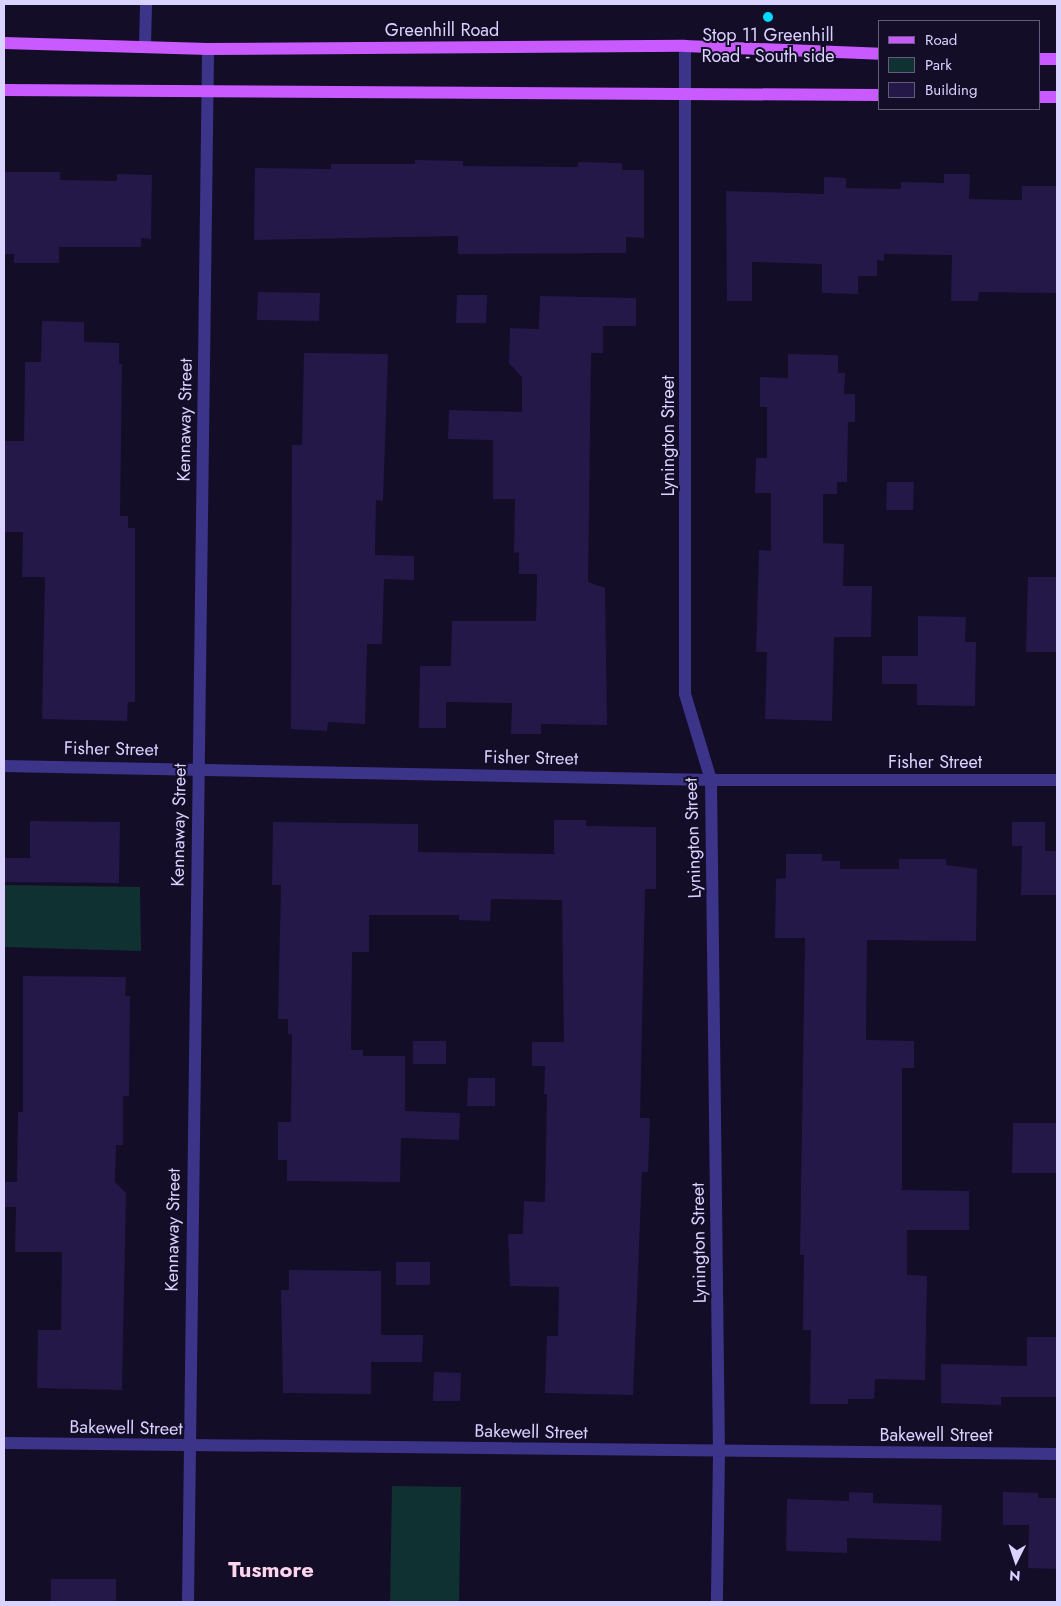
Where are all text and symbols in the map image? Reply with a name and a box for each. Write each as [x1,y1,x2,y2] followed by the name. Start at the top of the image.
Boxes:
[762,11,774,23] marker: Stop 11 Greenhill Road - South side
[385,19,499,41] street label: Greenhill Road
[878,20,1041,110] legend
[701,25,835,68] place label: Stop 11 Greenhill Road - South side
[925,29,957,51] text: Road
[925,54,952,76] text: Park
[925,79,977,101] text: Building
[173,358,197,482] street label: Kennaway Street
[657,376,679,496] street label: Lynington Street
[64,737,158,761] street label: Fisher Street
[484,746,578,770] street label: Fisher Street
[888,751,982,773] street label: Fisher Street
[167,763,191,887] street label: Kennaway Street
[680,777,706,899] street label: Lynington Street
[161,1168,185,1292] street label: Kennaway Street
[687,1182,711,1304] street label: Lynington Street
[69,1416,183,1440] street label: Bakewell Street
[474,1420,588,1444] street label: Bakewell Street
[879,1424,993,1446] street label: Bakewell Street
[991,1536,1041,1586] north arrow
[228,1557,314,1583] district label: Tusmore
[1009,1566,1021,1586] text: N

